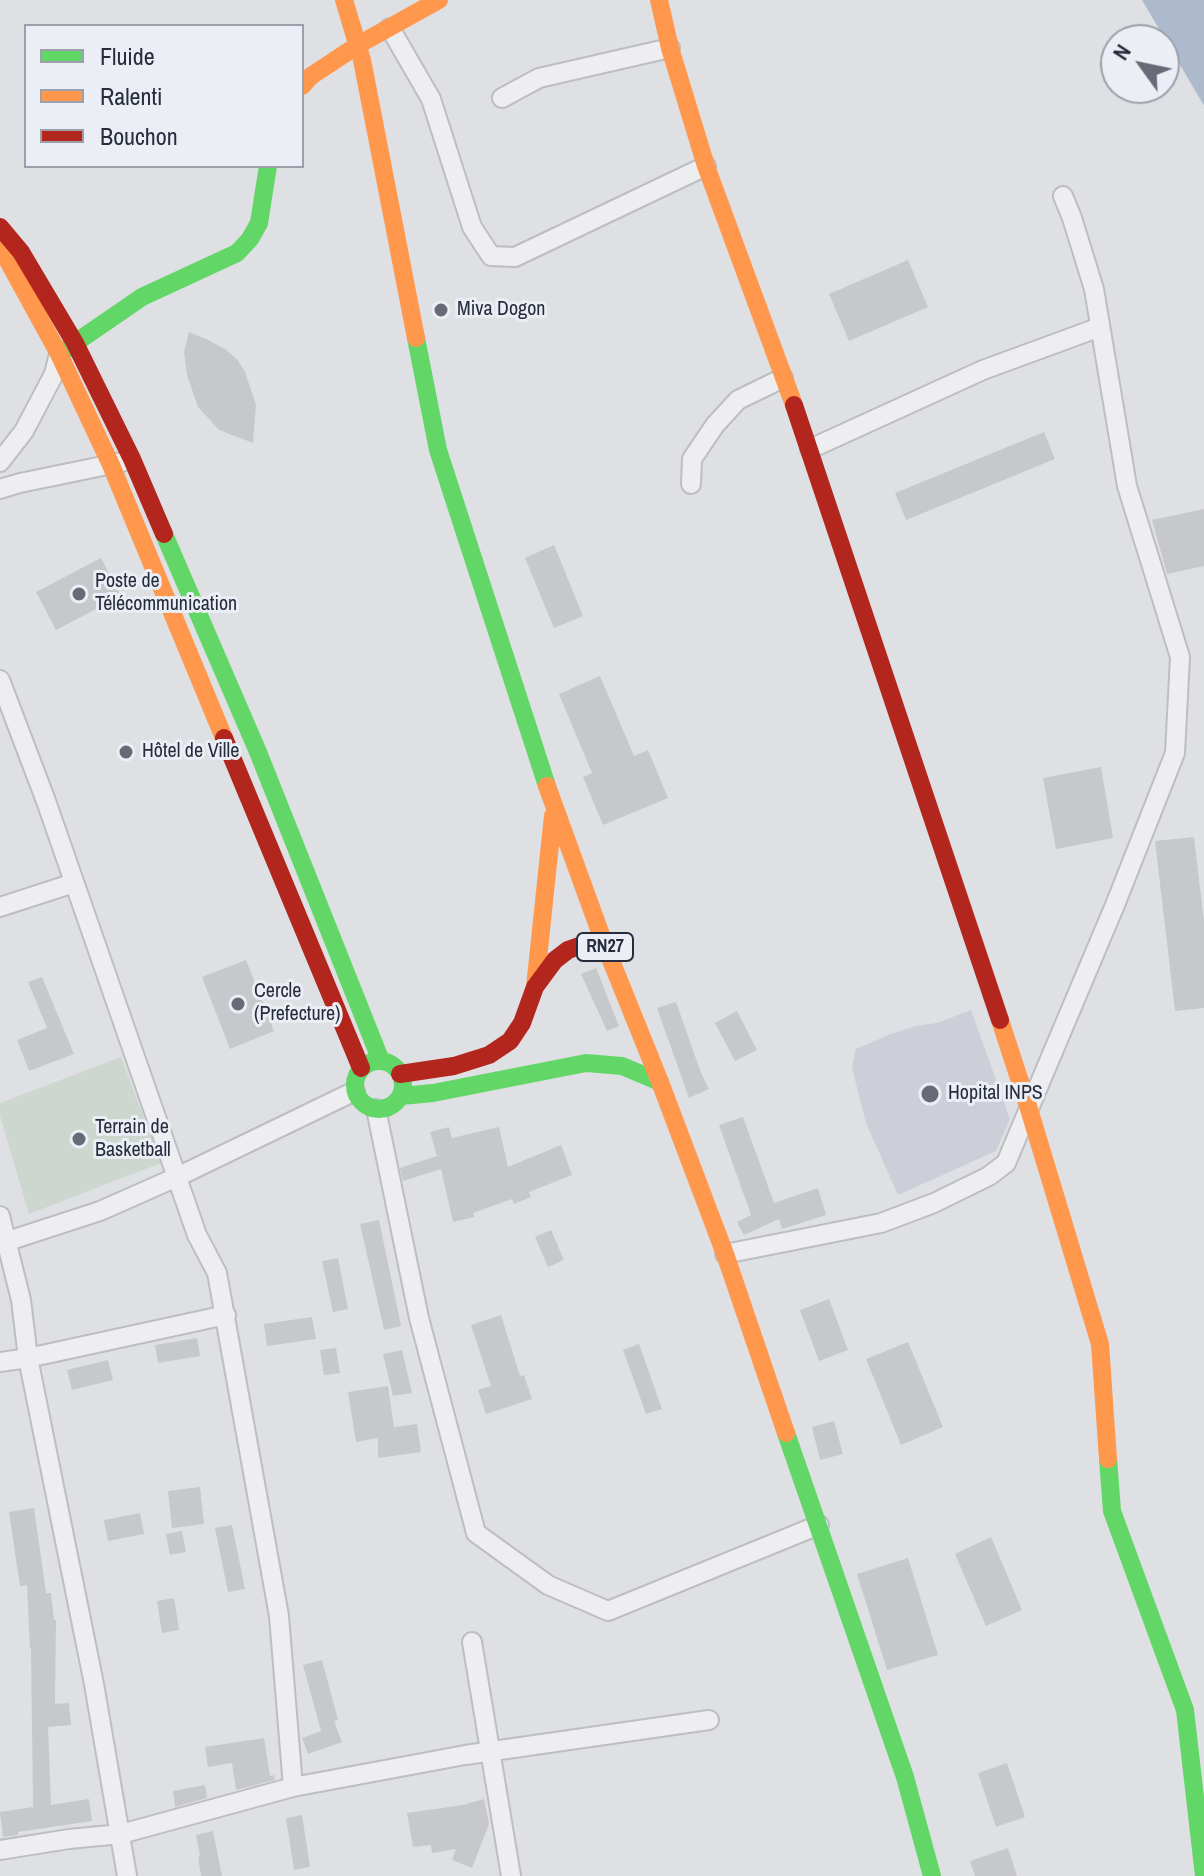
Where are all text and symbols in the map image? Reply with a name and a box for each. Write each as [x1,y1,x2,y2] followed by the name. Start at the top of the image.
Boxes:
[24,24,304,168] legend
[1100,24,1180,104] north arrow
[1105,38,1138,66] text: N
[100,40,155,72] text: Fluide
[100,80,162,112] text: Ralenti
[100,120,178,152] text: Bouchon
[457,298,545,322] place label: Miva Dogon
[432,301,450,319] marker: Miva Dogon
[95,570,237,617] place label: Poste de Télécommunication
[70,585,88,603] marker: Poste de Télécommunication
[142,740,239,764] place label: Hôtel de Ville
[117,743,135,761] marker: Hôtel de Ville
[577,933,633,961] road number: RN27
[254,980,341,1027] place label: Cercle (Prefecture)
[229,995,247,1013] marker: Cercle (Prefecture)
[948,1082,1043,1106] place label: Hopital INPS
[919,1083,941,1105] marker: Hopital INPS
[95,1116,171,1163] place label: Terrain de Basketball
[70,1130,88,1148] marker: Terrain de Basketball

